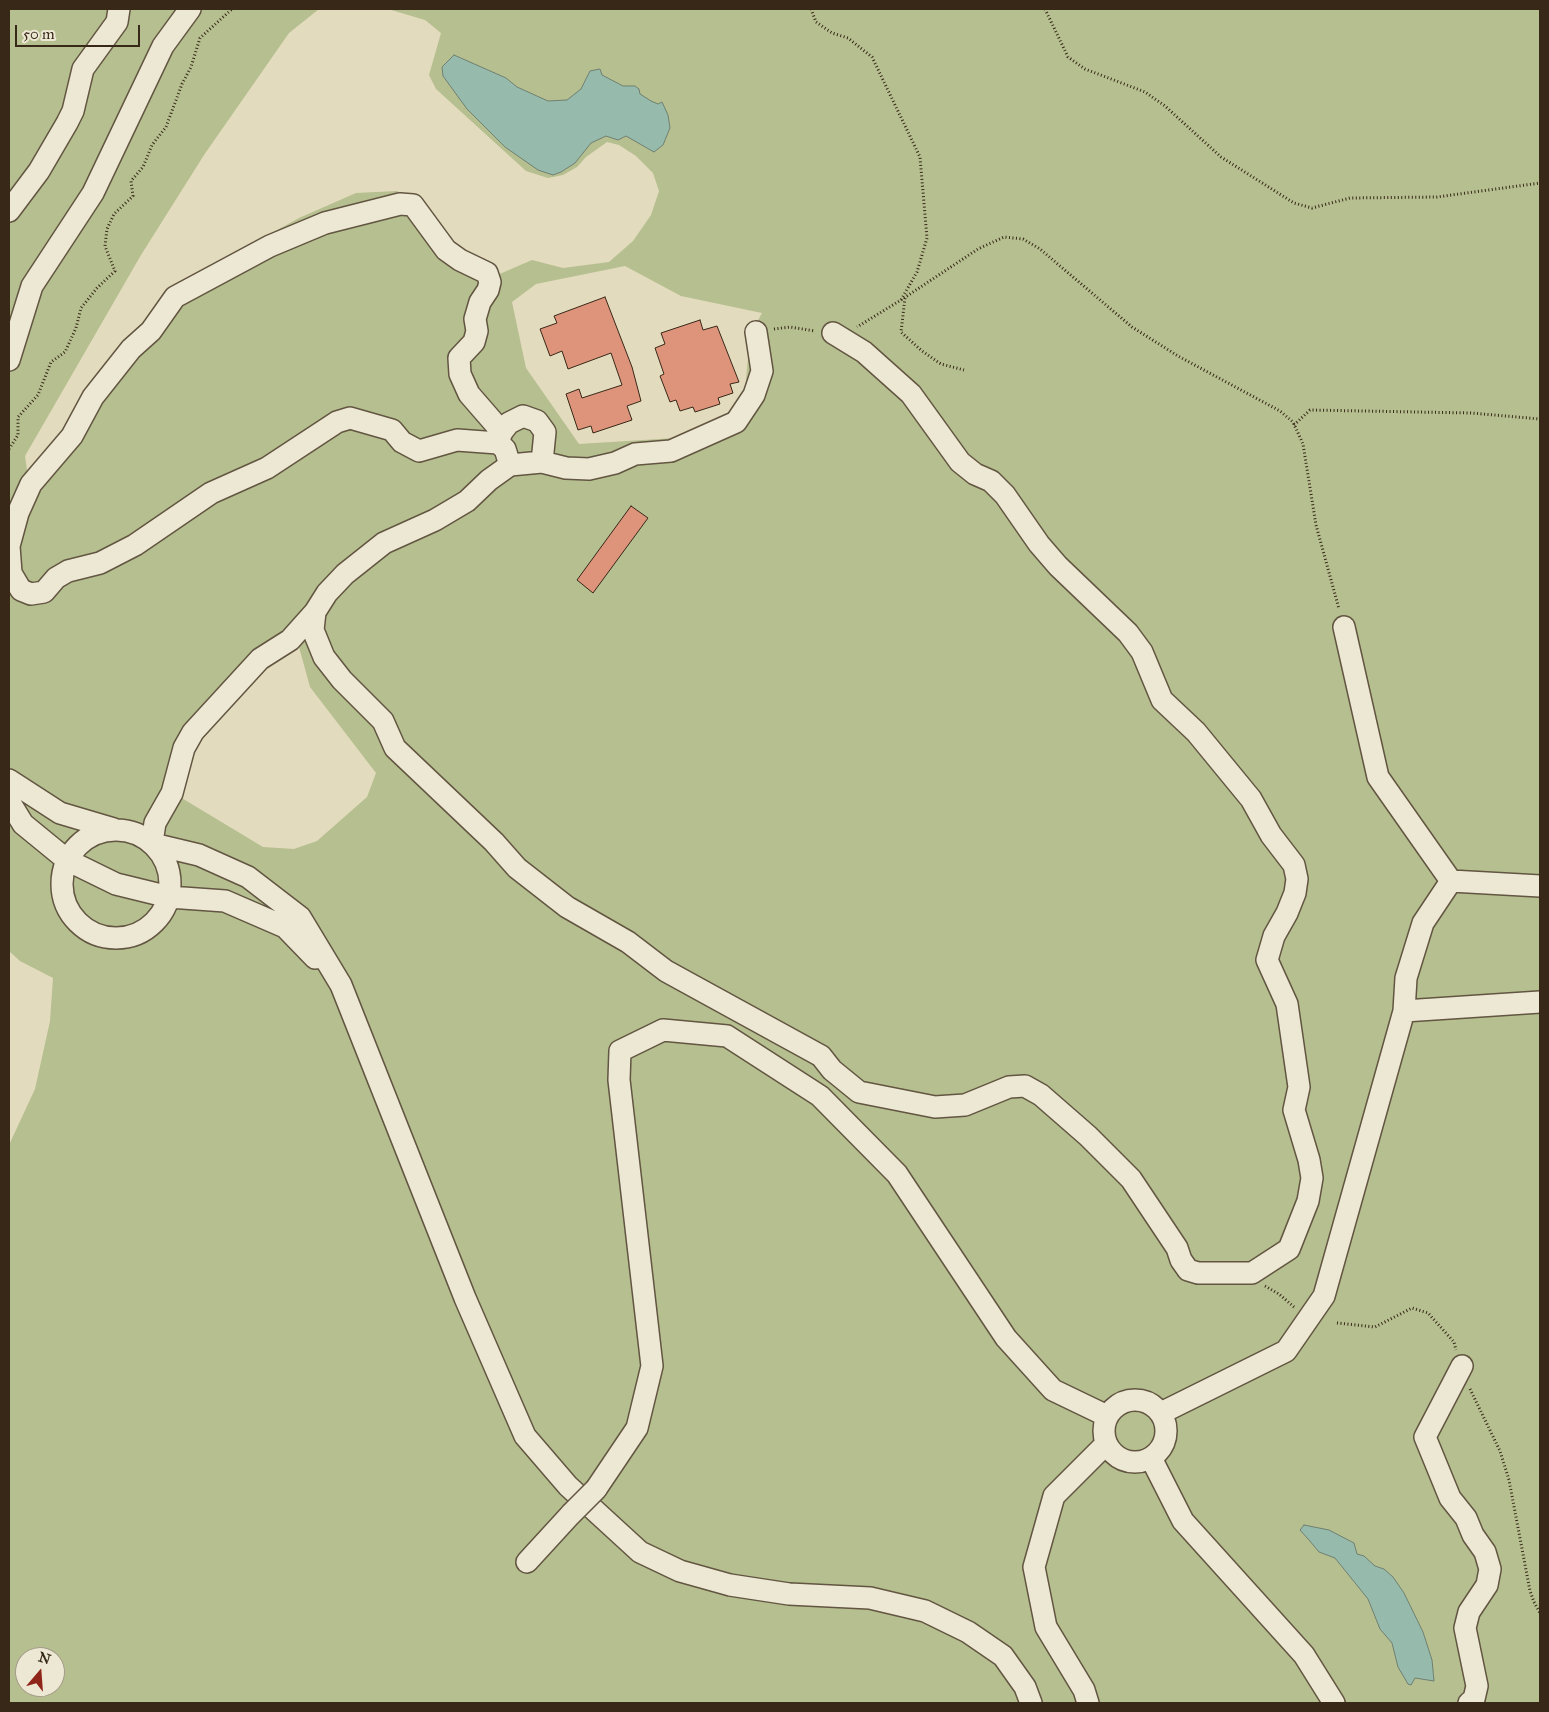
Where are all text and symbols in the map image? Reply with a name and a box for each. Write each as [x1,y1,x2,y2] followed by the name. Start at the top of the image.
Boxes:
[18,15,142,47] scale bar
[23,25,55,43] text: 50 m
[15,1647,65,1697] north arrow
[36,1648,53,1668] text: N

